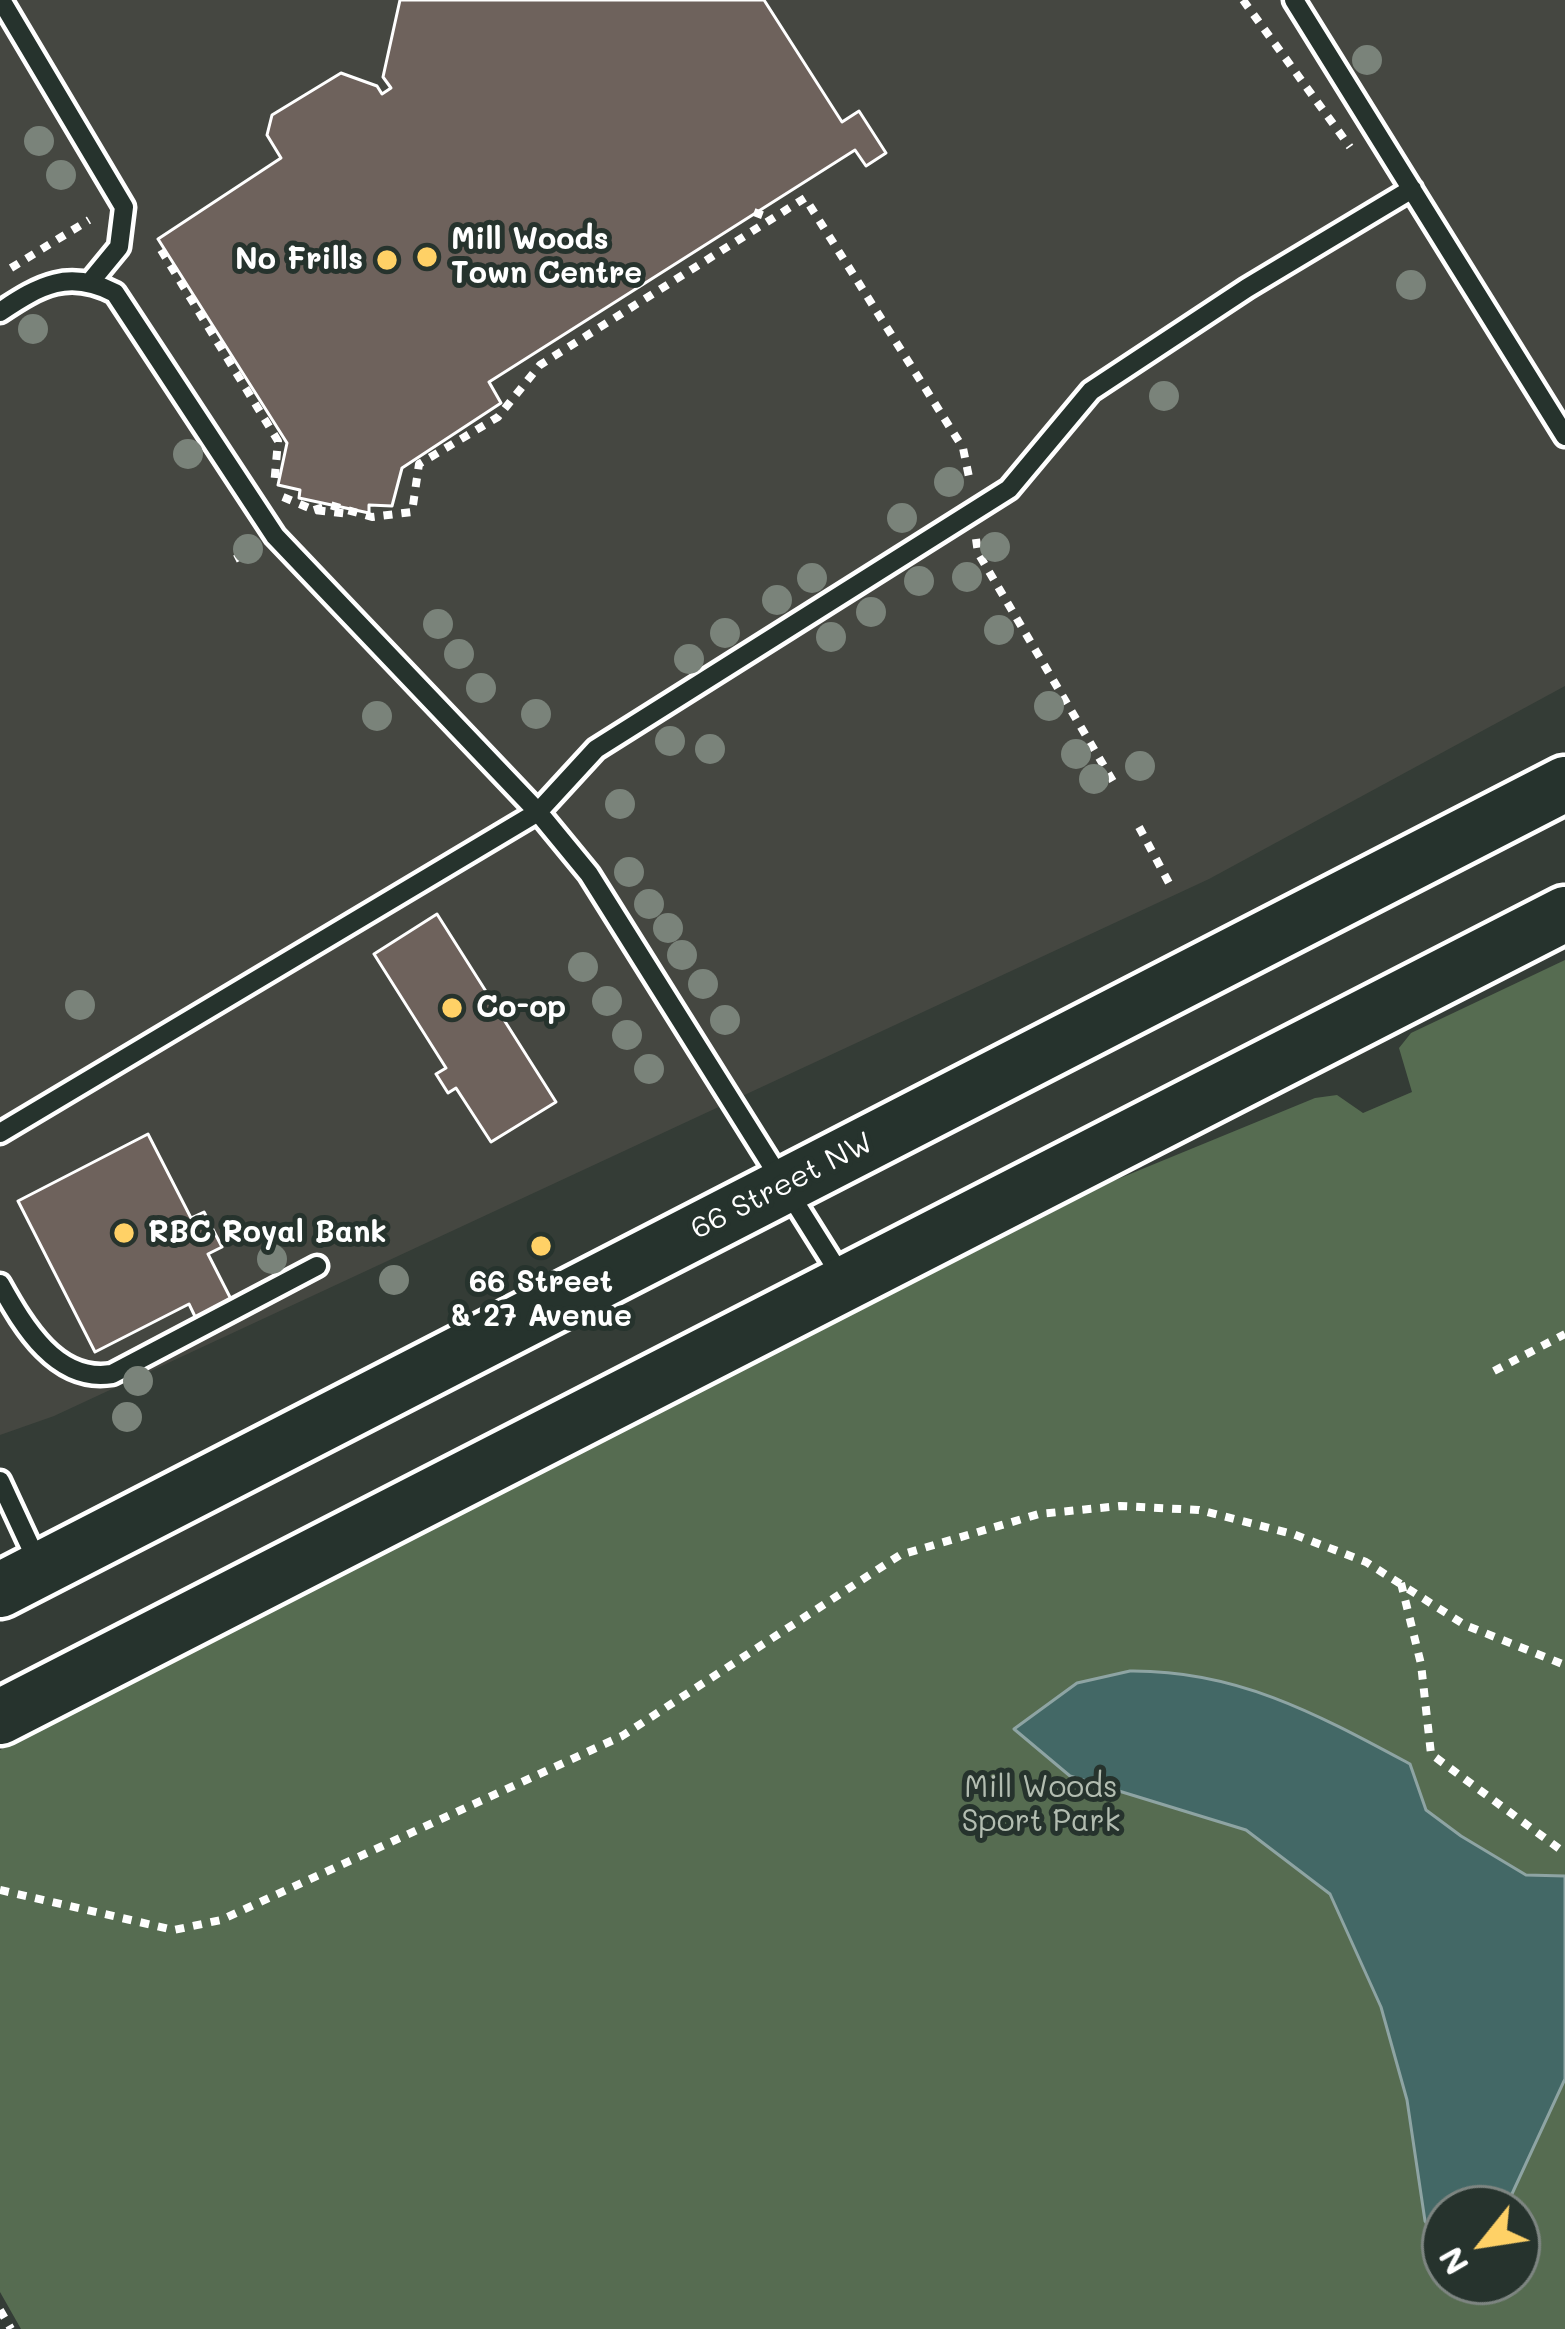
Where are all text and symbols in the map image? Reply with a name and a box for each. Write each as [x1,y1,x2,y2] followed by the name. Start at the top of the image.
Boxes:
[451,222,642,292] place label: Mill Woods Town Centre
[235,242,363,278] place label: No Frills
[414,244,440,270] marker: Mill Woods Town Centre
[374,247,400,273] marker: No Frills
[476,990,566,1026] place label: Co-op
[439,995,465,1021] marker: Co-op
[685,1125,879,1247] street label: 66 Street NW
[148,1215,387,1251] place label: RBC Royal Bank
[111,1220,137,1246] marker: RBC Royal Bank
[528,1233,554,1259] marker: 66 Street & 27 Avenue
[450,1265,632,1336] place label: 66 Street & 27 Avenue
[961,1770,1121,1840] park label: Mill Woods Sport Park
[1421,2185,1541,2305] north arrow
[1427,2240,1477,2283] text: N

